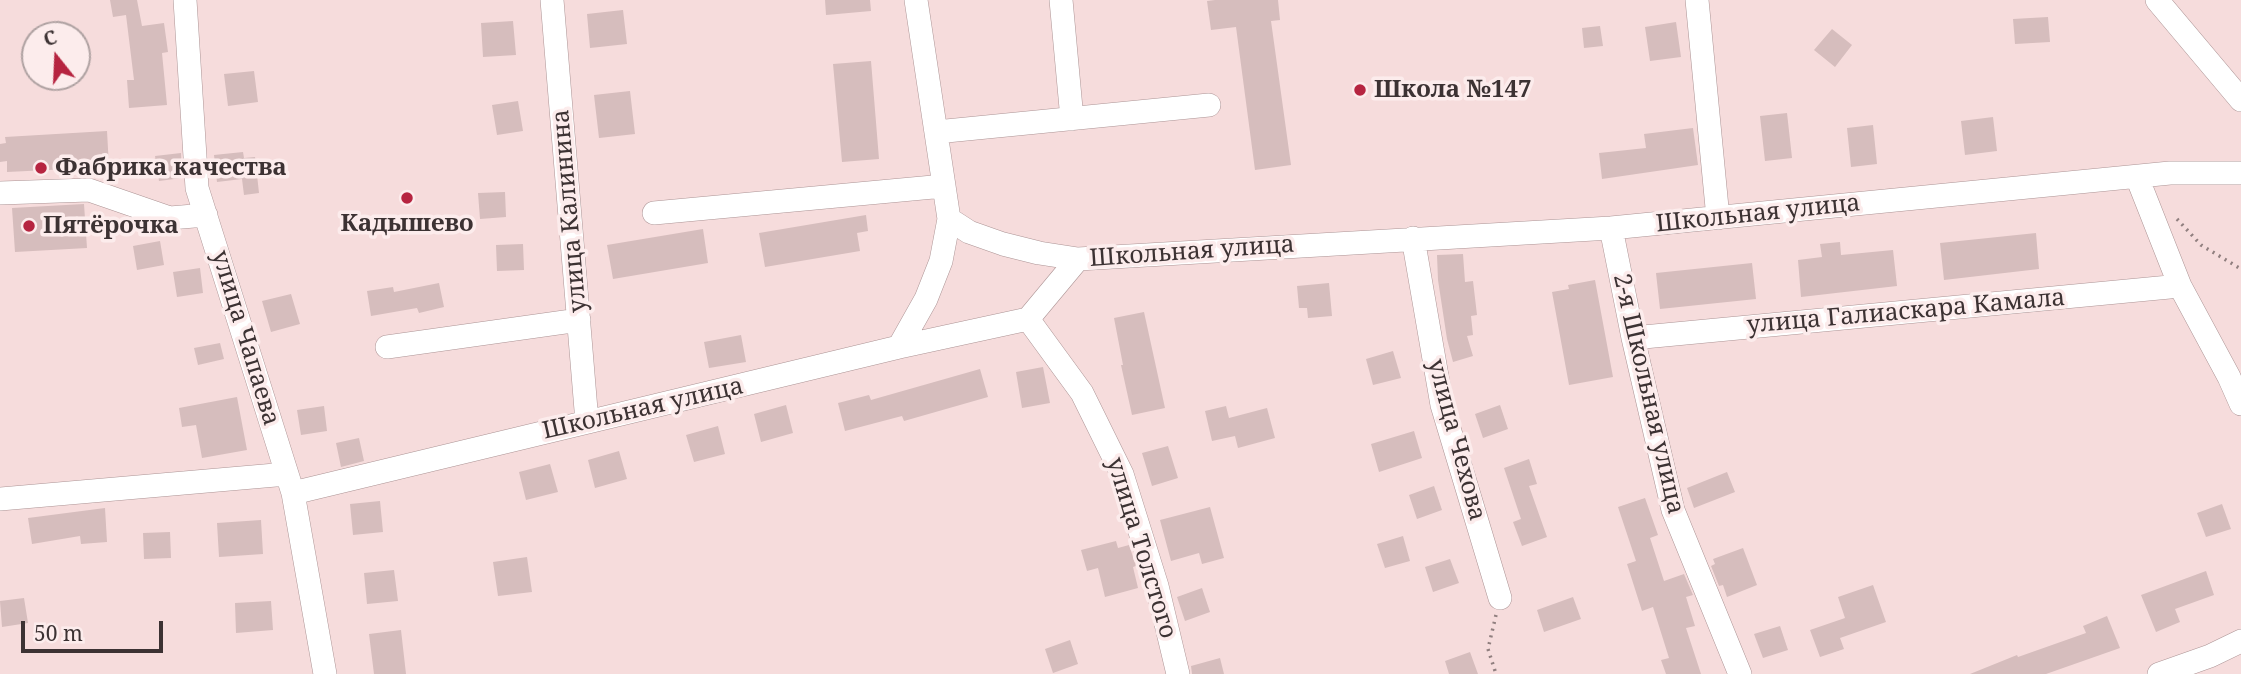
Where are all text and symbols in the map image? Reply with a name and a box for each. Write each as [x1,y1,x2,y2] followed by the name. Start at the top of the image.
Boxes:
[21,21,91,91] north arrow
[40,24,60,52] text: С
[1374,76,1532,104] place label: Школа №147
[1352,82,1368,98] marker: Школа №147
[547,108,593,314] street label: улица Калинина
[55,154,287,182] place label: Фабрика качества
[33,160,49,176] marker: Фабрика качества
[1654,189,1862,239] street label: Школьная улица
[399,190,415,206] marker: Кадышево
[340,210,474,238] place label: Кадышево
[43,212,179,240] place label: Пятёрочка
[21,218,37,234] marker: Пятёрочка
[1089,230,1295,274] street label: Школьная улица
[205,247,285,429] street label: улица Чапаева
[1606,271,1690,517] street label: 2-я Школьная улица
[1746,284,2066,340] street label: улица Галиаскара Камала
[1421,356,1491,524] street label: улица Чехова
[540,372,746,446] street label: Школьная улица
[1100,454,1182,642] street label: улица Толстого
[24,608,166,652] scale bar
[34,619,83,647] text: 50 m

